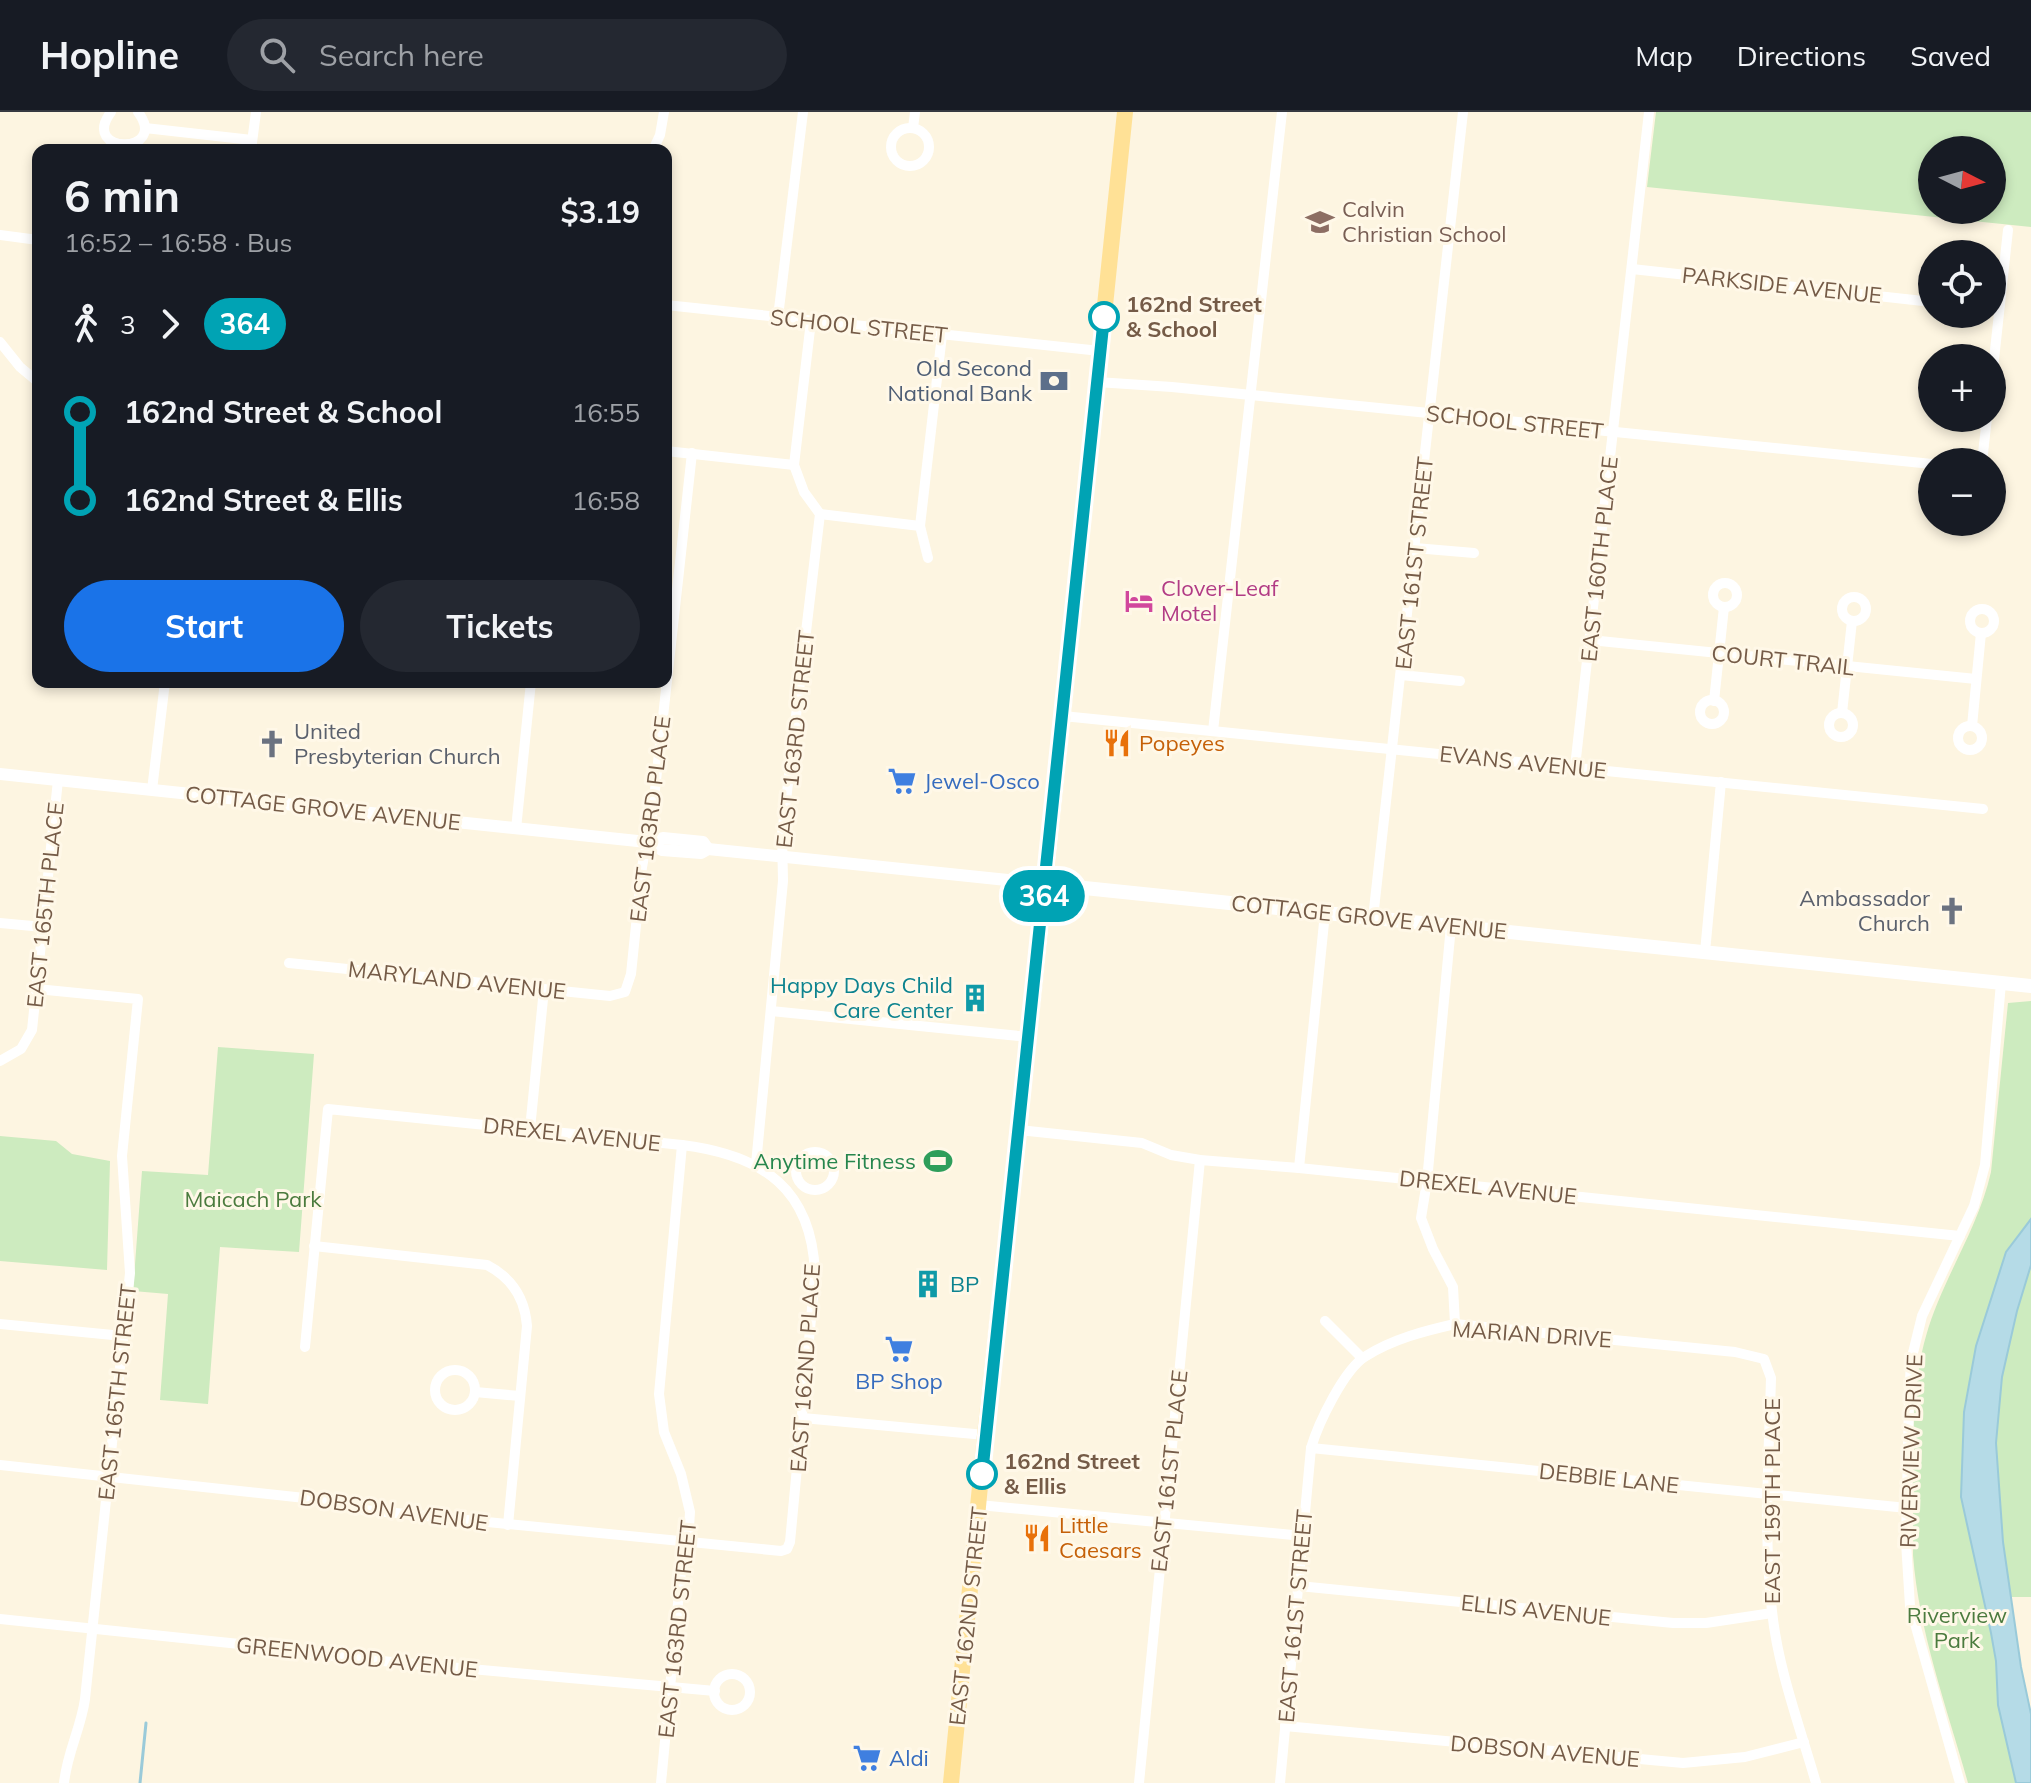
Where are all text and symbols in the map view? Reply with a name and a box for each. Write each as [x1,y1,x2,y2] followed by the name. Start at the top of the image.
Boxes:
[227,19,787,91] search box
[40,31,179,79] text: Hopline
[255,33,299,77] icon: search
[319,36,484,74] text: Search here
[1635,38,1693,73] text: Map
[1737,38,1866,73] text: Directions
[1910,38,1991,73] text: Saved
[1918,136,2006,224] north arrow
[1918,136,2006,536] map controls
[64,168,180,223] text: 6 min
[561,193,640,231] text: $3.19
[1342,195,1507,248] place label: Calvin Christian School
[1305,207,1335,237] school or university icon: Calvin Christian School
[64,226,293,259] text: 16:52 – 16:58 · Bus
[1918,240,2006,328] button: locate
[1681,261,1883,309] street label: PARKSIDE AVENUE
[1126,290,1262,343] place label: 162nd Street & School
[64,302,108,346] icon: walk
[148,302,192,346] icon: forward
[1089,302,1119,332] marker: 162nd Street & School
[769,303,949,349] street label: SCHOOL STREET
[220,306,270,341] text: 364
[120,308,136,341] text: 3
[1918,344,2006,432] button: +
[887,354,1033,407] place label: Old Second National Bank
[1039,366,1069,396] bank icon: Old Second National Bank
[124,393,442,431] text: 162nd Street & School
[572,396,640,429] text: 16:55
[1425,399,1605,445] street label: SCHOOL STREET
[1918,448,2006,536] button: −
[1389,455,1439,671] street label: EAST 161ST STREET
[1574,455,1624,663] street label: EAST 160TH PLACE
[124,481,403,519] text: 162nd Street & Ellis
[572,484,640,517] text: 16:58
[1161,574,1279,627] place label: Clover-Leaf Motel
[64,580,344,672] button: Start
[360,580,640,672] button: Tickets
[1124,586,1154,616] hotel icon: Clover-Leaf Motel
[770,629,820,849] street label: EAST 163RD STREET
[1710,639,1856,681] street label: COURT TRAIL
[623,714,677,924] street label: EAST 163RD PLACE
[294,717,501,770] place label: United Presbyterian Church
[1102,728,1132,758] restaurant icon: Popeyes
[257,729,287,759] church icon: United Presbyterian Church
[1139,729,1225,757] place label: Popeyes
[1438,739,1608,785] street label: EVANS AVENUE
[887,766,917,796] supermarket icon: Jewel-Osco
[924,767,1040,795] place label: Jewel-Osco
[184,780,462,836] street label: COTTAGE GROVE AVENUE
[20,801,70,1009] street label: EAST 165TH PLACE
[998,870,1090,922] line badge: 364
[1019,878,1069,913] text: 364
[1799,884,1930,937] place label: Ambassador Church
[1230,889,1508,945] street label: COTTAGE GROVE AVENUE
[1937,896,1967,926] church icon: Ambassador Church
[347,955,567,1005] street label: MARYLAND AVENUE
[770,971,953,1024] place label: Happy Days Child Care Center
[960,983,990,1013] building icon: Happy Days Child Care Center
[482,1111,662,1157] street label: DREXEL AVENUE
[923,1146,953,1176] sports icon: Anytime Fitness
[753,1147,916,1175] place label: Anytime Fitness
[1398,1164,1578,1210] street label: DREXEL AVENUE
[184,1185,322,1213] park label: Maicach Park
[784,1263,826,1473] street label: EAST 162ND PLACE
[913,1269,943,1299] building icon: BP
[950,1270,979,1298] place label: BP
[92,1282,142,1502] street label: EAST 165TH STREET
[1451,1314,1613,1354] street label: MARIAN DRIVE
[884,1334,914,1364] supermarket icon: BP Shop
[1894,1354,1928,1548] street label: RIVERVIEW DRIVE
[855,1367,943,1395] place label: BP Shop
[1144,1369,1194,1573] street label: EAST 161ST PLACE
[1758,1398,1786,1604] street label: EAST 159TH PLACE
[1004,1447,1140,1500] place label: 162nd Street & Ellis
[1538,1457,1680,1499] street label: DEBBIE LANE
[967,1459,997,1489] marker: 162nd Street & Ellis
[298,1483,490,1537] street label: DOBSON AVENUE
[943,1505,993,1727] street label: EAST 162ND STREET
[1272,1508,1318,1724] street label: EAST 161ST STREET
[1059,1511,1142,1564] place label: Little Caesars
[652,1519,702,1739] street label: EAST 163RD STREET
[1022,1523,1052,1553] restaurant icon: Little Caesars
[1460,1588,1612,1632] street label: ELLIS AVENUE
[1907,1601,2007,1654] park label: Riverview Park
[235,1630,479,1684] street label: GREENWOOD AVENUE
[1449,1729,1641,1773] street label: DOBSON AVENUE
[852,1743,882,1773] supermarket icon: Aldi
[889,1744,929,1772] place label: Aldi

